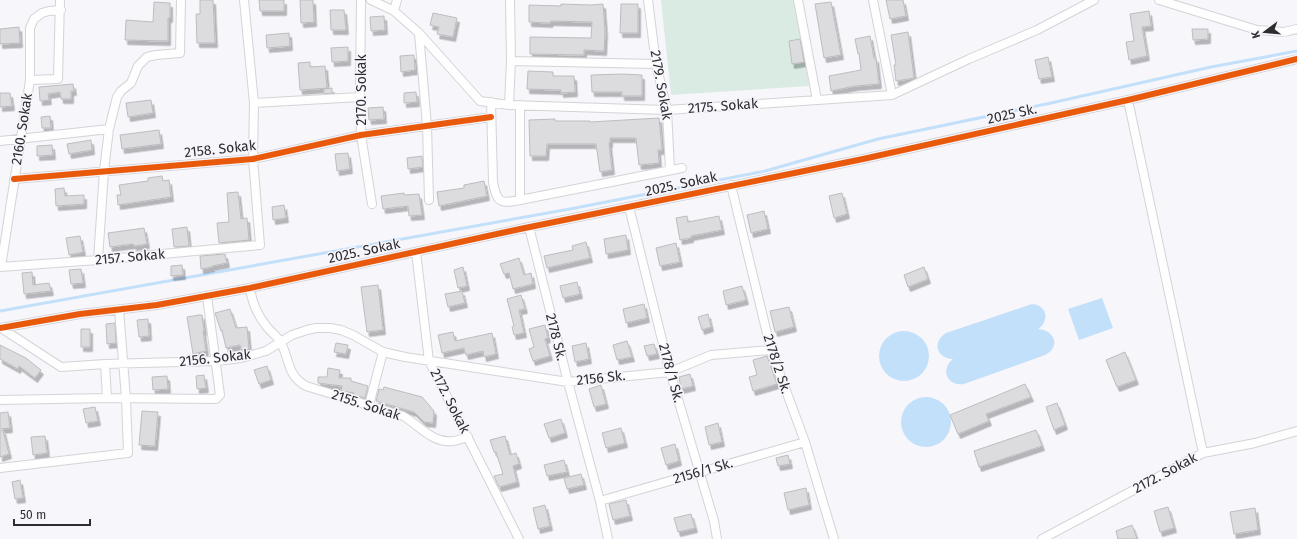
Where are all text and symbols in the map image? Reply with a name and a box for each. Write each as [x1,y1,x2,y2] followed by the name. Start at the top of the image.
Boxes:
[1245,12,1285,52] north arrow
[1248,28,1263,40] text: K
[647,49,676,122] street label: 2179. Sokak
[353,54,370,126] street label: 2170. Sokak
[8,91,36,166] street label: 2160. Sokak
[687,95,759,117] street label: 2175. Sokak
[986,100,1038,128] street label: 2025 Sk.
[183,137,258,161] street label: 2158. Sokak
[643,168,719,200] street label: 2025. Sokak
[326,235,402,267] street label: 2025. Sokak
[94,245,167,269] street label: 2157. Sokak
[542,312,570,362] street label: 2178 Sk.
[759,332,795,396] street label: 2178/2 Sk.
[655,341,687,405] street label: 2178/1 Sk.
[178,346,252,370] street label: 2156. Sokak
[426,366,474,437] street label: 2172. Sokak
[576,367,626,389] street label: 2156 Sk.
[330,386,403,424] street label: 2155. Sokak
[1130,449,1201,497] street label: 2172. Sokak
[671,454,735,488] street label: 2156/1 Sk.
[14,501,90,527] scale bar
[20,508,46,522] text: 50 m

